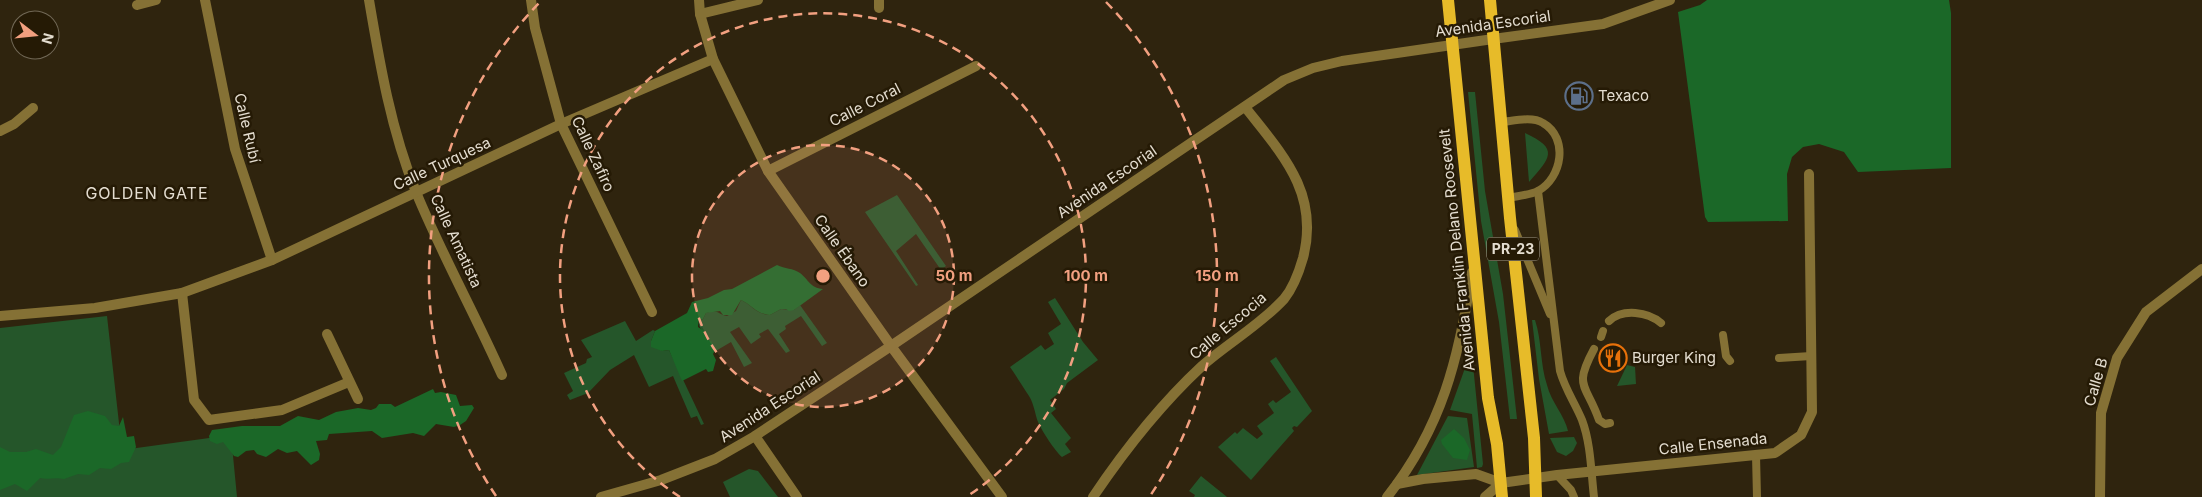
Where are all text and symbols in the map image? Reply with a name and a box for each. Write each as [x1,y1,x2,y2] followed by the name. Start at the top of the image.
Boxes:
[1434,6,1552,41] street label: Avenida Escorial
[10,10,60,60] north arrow
[38,31,58,46] text: N
[826,79,904,131] street label: Calle Coral
[1564,81,1594,111] fuel station icon: Texaco
[1598,86,1649,105] place label: Texaco
[230,91,265,165] street label: Calle Rubí
[568,113,619,195] street label: Calle Zafiro
[1434,128,1479,372] street label: Avenida Franklin Delano Roosevelt
[390,133,494,194] street label: Calle Turquesa
[1053,141,1160,222] street label: Avenida Escorial
[85,183,209,203] district label: GOLDEN GATE
[426,191,486,291] street label: Calle Amatista
[810,211,874,291] street label: Calle Ébano
[1487,238,1539,260] road number: PR-23
[936,266,972,285] text: 50 m
[1064,266,1108,285] text: 100 m
[1195,266,1239,285] text: 150 m
[814,267,832,285] centre of rings
[1185,288,1270,363] street label: Calle Escocia
[1598,343,1628,373] restaurant icon: Burger King
[1632,348,1716,367] place label: Burger King
[2080,355,2111,408] street label: Calle B
[716,367,824,446] street label: Avenida Escorial
[1658,428,1768,459] street label: Calle Ensenada

